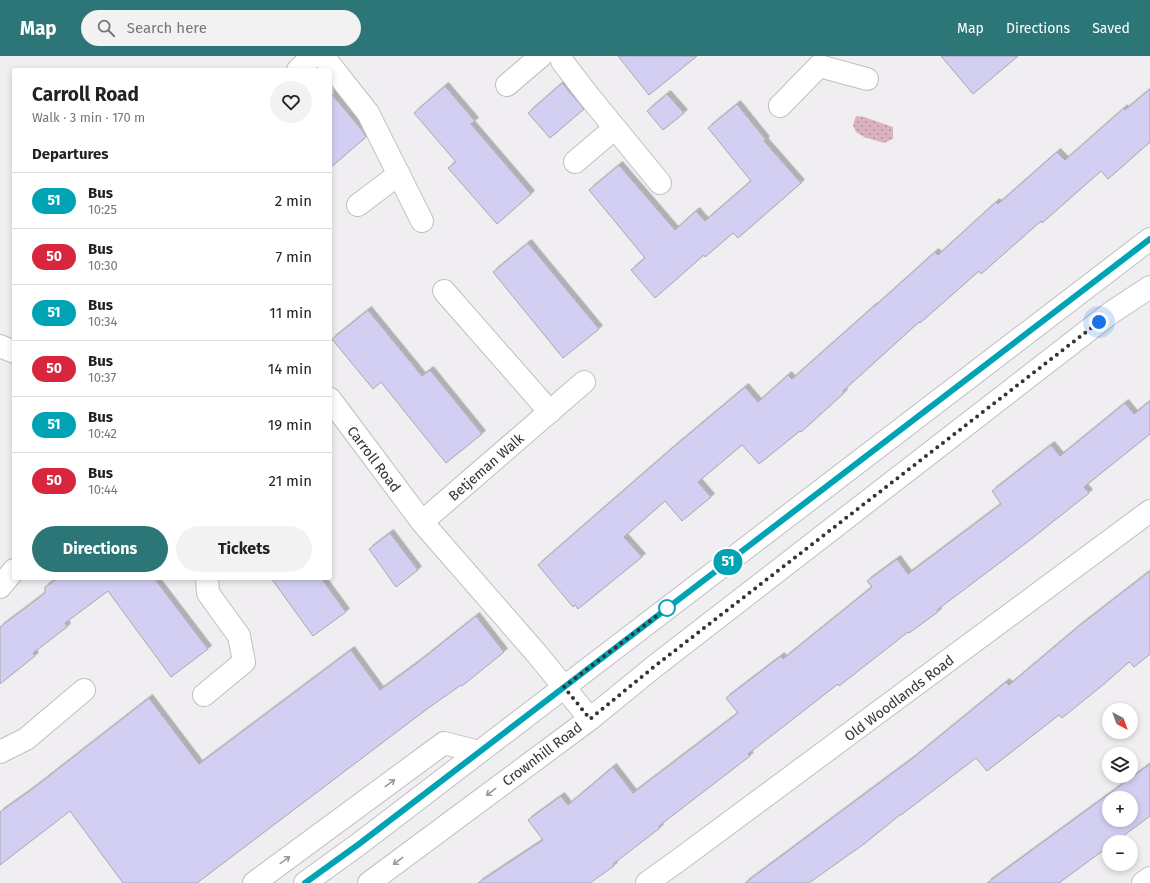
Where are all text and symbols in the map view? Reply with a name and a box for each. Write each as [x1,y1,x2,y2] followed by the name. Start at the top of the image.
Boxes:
[81,10,361,46] search box
[20,17,57,40] text: Map
[95,17,117,39] icon: search
[127,19,207,37] text: Search here
[957,20,984,37] text: Map
[1006,20,1070,37] text: Directions
[1092,20,1130,37] text: Saved
[270,81,312,123] button: heart
[32,83,139,106] text: Carroll Road
[32,110,145,125] text: Walk · 3 min · 170 m
[32,145,109,163] text: Departures
[88,184,113,202] text: Bus
[47,192,61,209] text: 51
[275,192,312,210] text: 2 min
[88,202,117,217] text: 10:25
[88,240,113,258] text: Bus
[46,248,62,265] text: 50
[275,248,312,266] text: 7 min
[88,258,118,273] text: 10:30
[88,296,113,314] text: Bus
[47,304,61,321] text: 51
[269,304,312,322] text: 11 min
[1089,312,1109,332] your location
[88,314,117,329] text: 10:34
[88,352,113,370] text: Bus
[46,360,62,377] text: 50
[268,360,312,378] text: 14 min
[88,370,116,385] text: 10:37
[88,408,113,426] text: Bus
[47,416,61,433] text: 51
[268,416,312,434] text: 19 min
[343,423,404,496] street label: Carroll Road
[88,426,117,441] text: 10:42
[445,430,528,505] street label: Betjeman Walk
[88,464,113,482] text: Bus
[46,472,62,489] text: 50
[269,472,312,490] text: 21 min
[88,482,118,497] text: 10:44
[32,526,168,572] button: Directions
[176,526,312,572] button: Tickets
[710,549,746,575] line badge: 51
[721,553,735,570] text: 51
[658,599,676,617] unlabelled marker
[841,652,957,745] street label: Old Woodlands Road
[1102,703,1138,739] north arrow
[1102,703,1138,871] map controls
[499,719,586,790] street label: Crownhill Road
[1102,747,1138,783] button: layers
[384,778,395,787] one-way arrow
[486,788,497,796] one-way arrow
[1102,791,1138,827] button: +
[1102,835,1138,871] button: −
[280,856,291,864] one-way arrow
[393,857,404,866] one-way arrow

